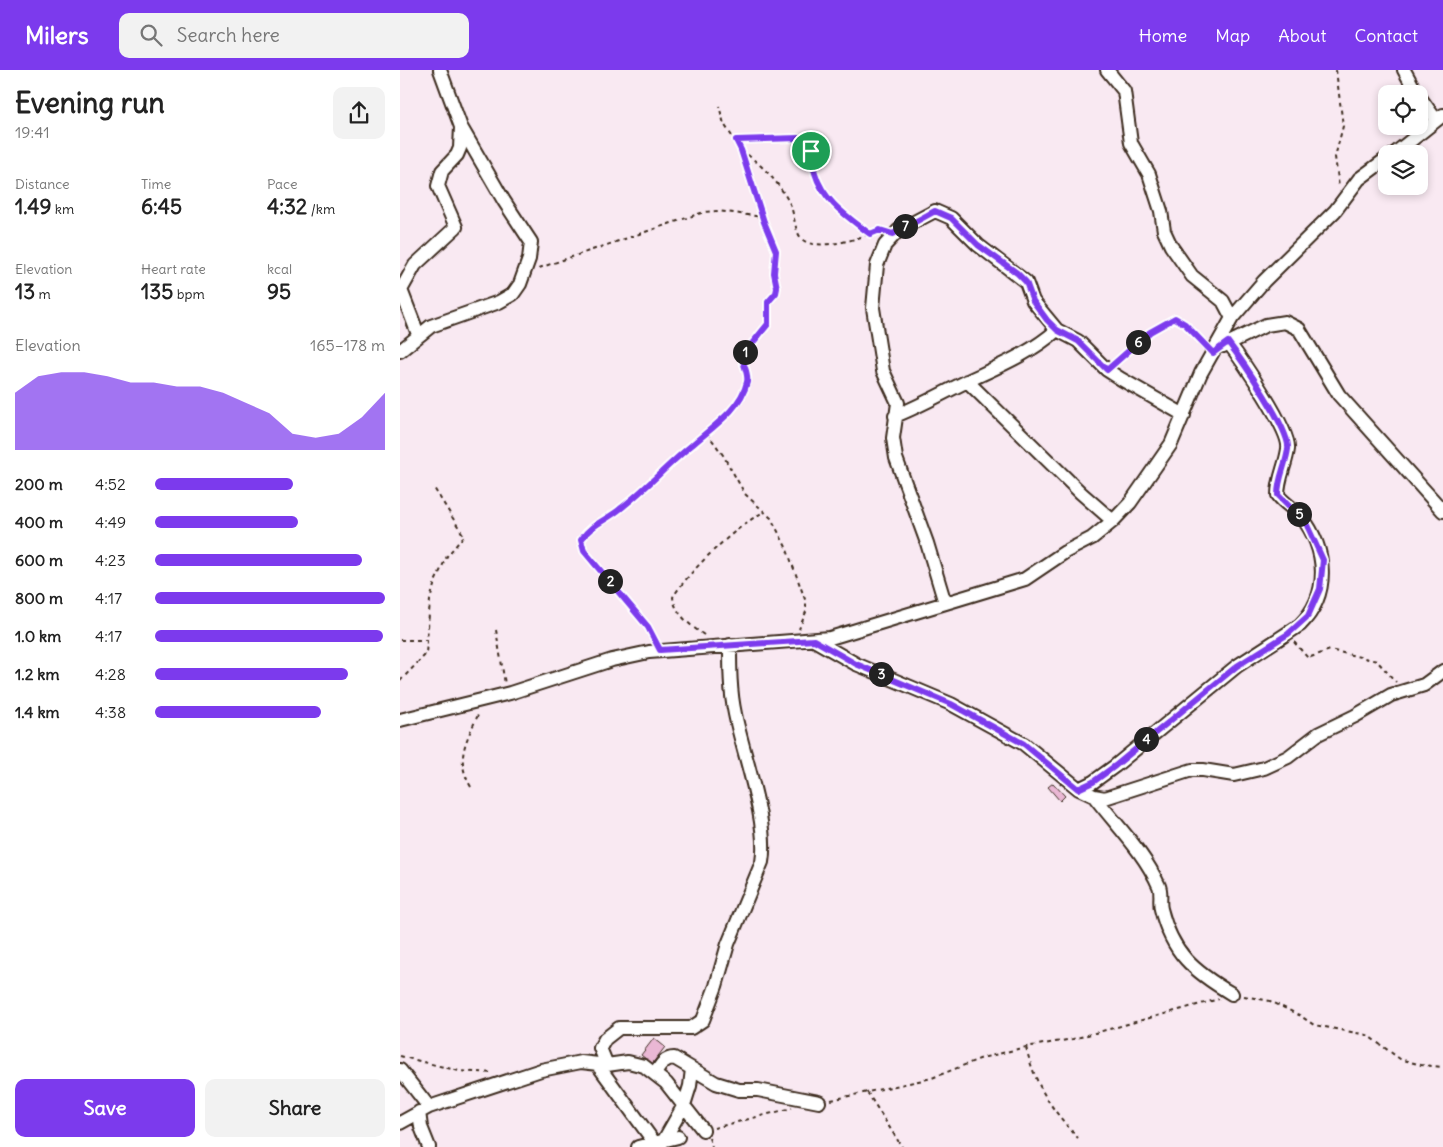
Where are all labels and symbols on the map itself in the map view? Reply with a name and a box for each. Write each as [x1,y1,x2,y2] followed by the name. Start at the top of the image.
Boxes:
[790,130,832,172] pin
[892,214,918,238] pin: 7
[1126,330,1150,354] pin: 6
[732,340,758,364] pin: 1
[1286,502,1312,526] pin: 5
[598,568,622,594] pin: 2
[868,662,894,686] pin: 3
[1134,726,1158,752] pin: 4

